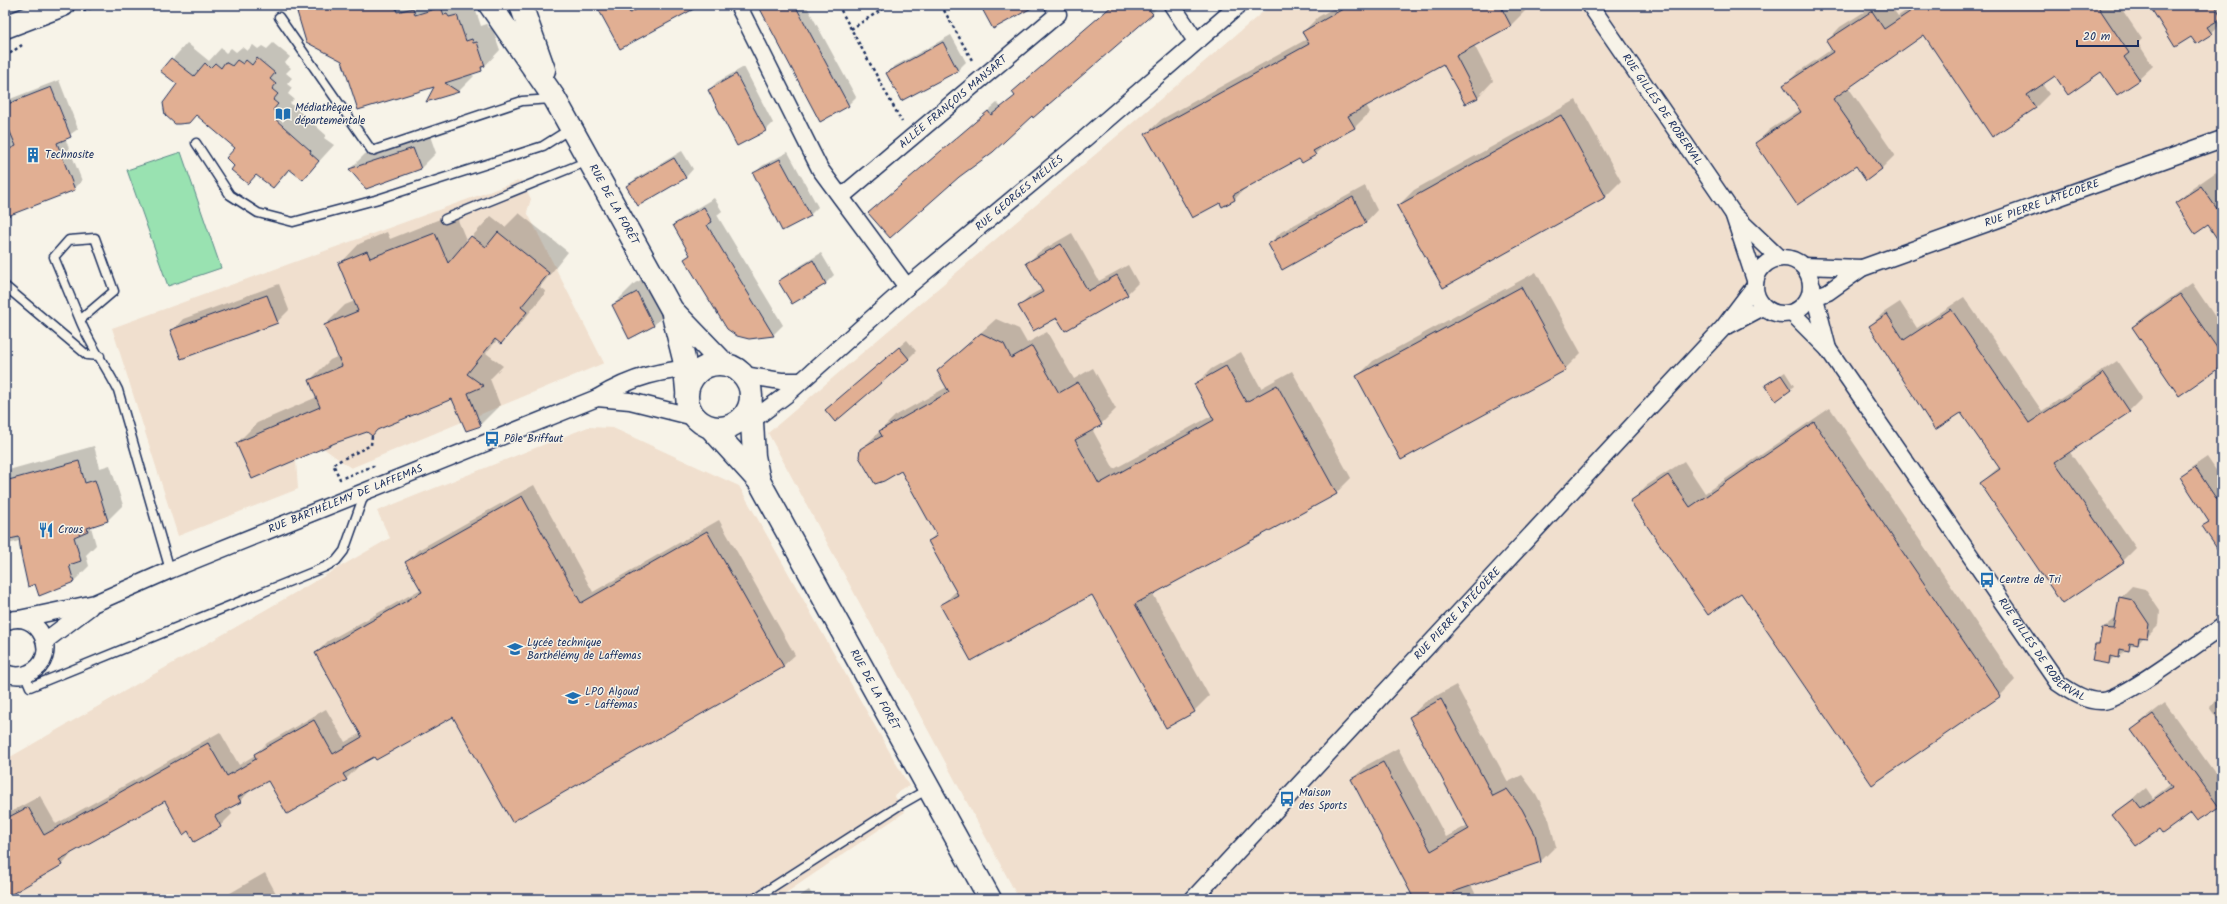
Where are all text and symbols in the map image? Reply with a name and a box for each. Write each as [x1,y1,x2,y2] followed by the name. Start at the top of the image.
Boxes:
[2077,22,2138,48] scale bar
[2083,27,2111,46] text: 20 m
[895,50,1012,153] street label: ALLÉE FRANÇOIS MANSART
[1617,50,1707,169] street label: RUE GILLES DE ROBERVAL
[295,99,365,130] place label: Médiathèque départementale
[274,105,292,123] library icon: Médiathèque départementale
[24,146,42,164] building icon: Technosite
[45,146,94,164] place label: Technosite
[971,151,1068,236] street label: RUE GEORGES MÉLIÈS
[584,161,644,249] street label: RUE DE LA FORÊT
[1982,174,2103,232] street label: RUE PIERRE LATÉCOÈRE
[483,430,501,448] bus stop icon: Pôle Briffaut
[504,430,564,448] place label: Pôle Briffaut
[266,460,426,539] street label: RUE BARTHÉLEMY DE LAFFEMAS
[37,521,55,539] restaurant icon: Crous
[58,521,84,539] place label: Crous
[1410,563,1506,664] street label: RUE PIERRE LATÉCOÈRE
[1978,571,1996,589] bus stop icon: Centre de Tri
[1999,571,2061,589] place label: Centre de Tri
[1993,594,2088,706] street label: RUE GILLES DE ROBERVAL
[527,634,642,665] place label: Lycée technique Barthélémy de Laffemas
[506,640,524,658] school or university icon: Lycée technique Barthélémy de Laffemas
[845,646,905,735] street label: RUE DE LA FORÊT
[585,683,639,714] place label: LPO Algoud - Laffemas
[564,689,582,707] school or university icon: LPO Algoud - Laffemas
[1299,784,1348,815] place label: Maison des Sports
[1278,790,1296,808] bus stop icon: Maison des Sports

